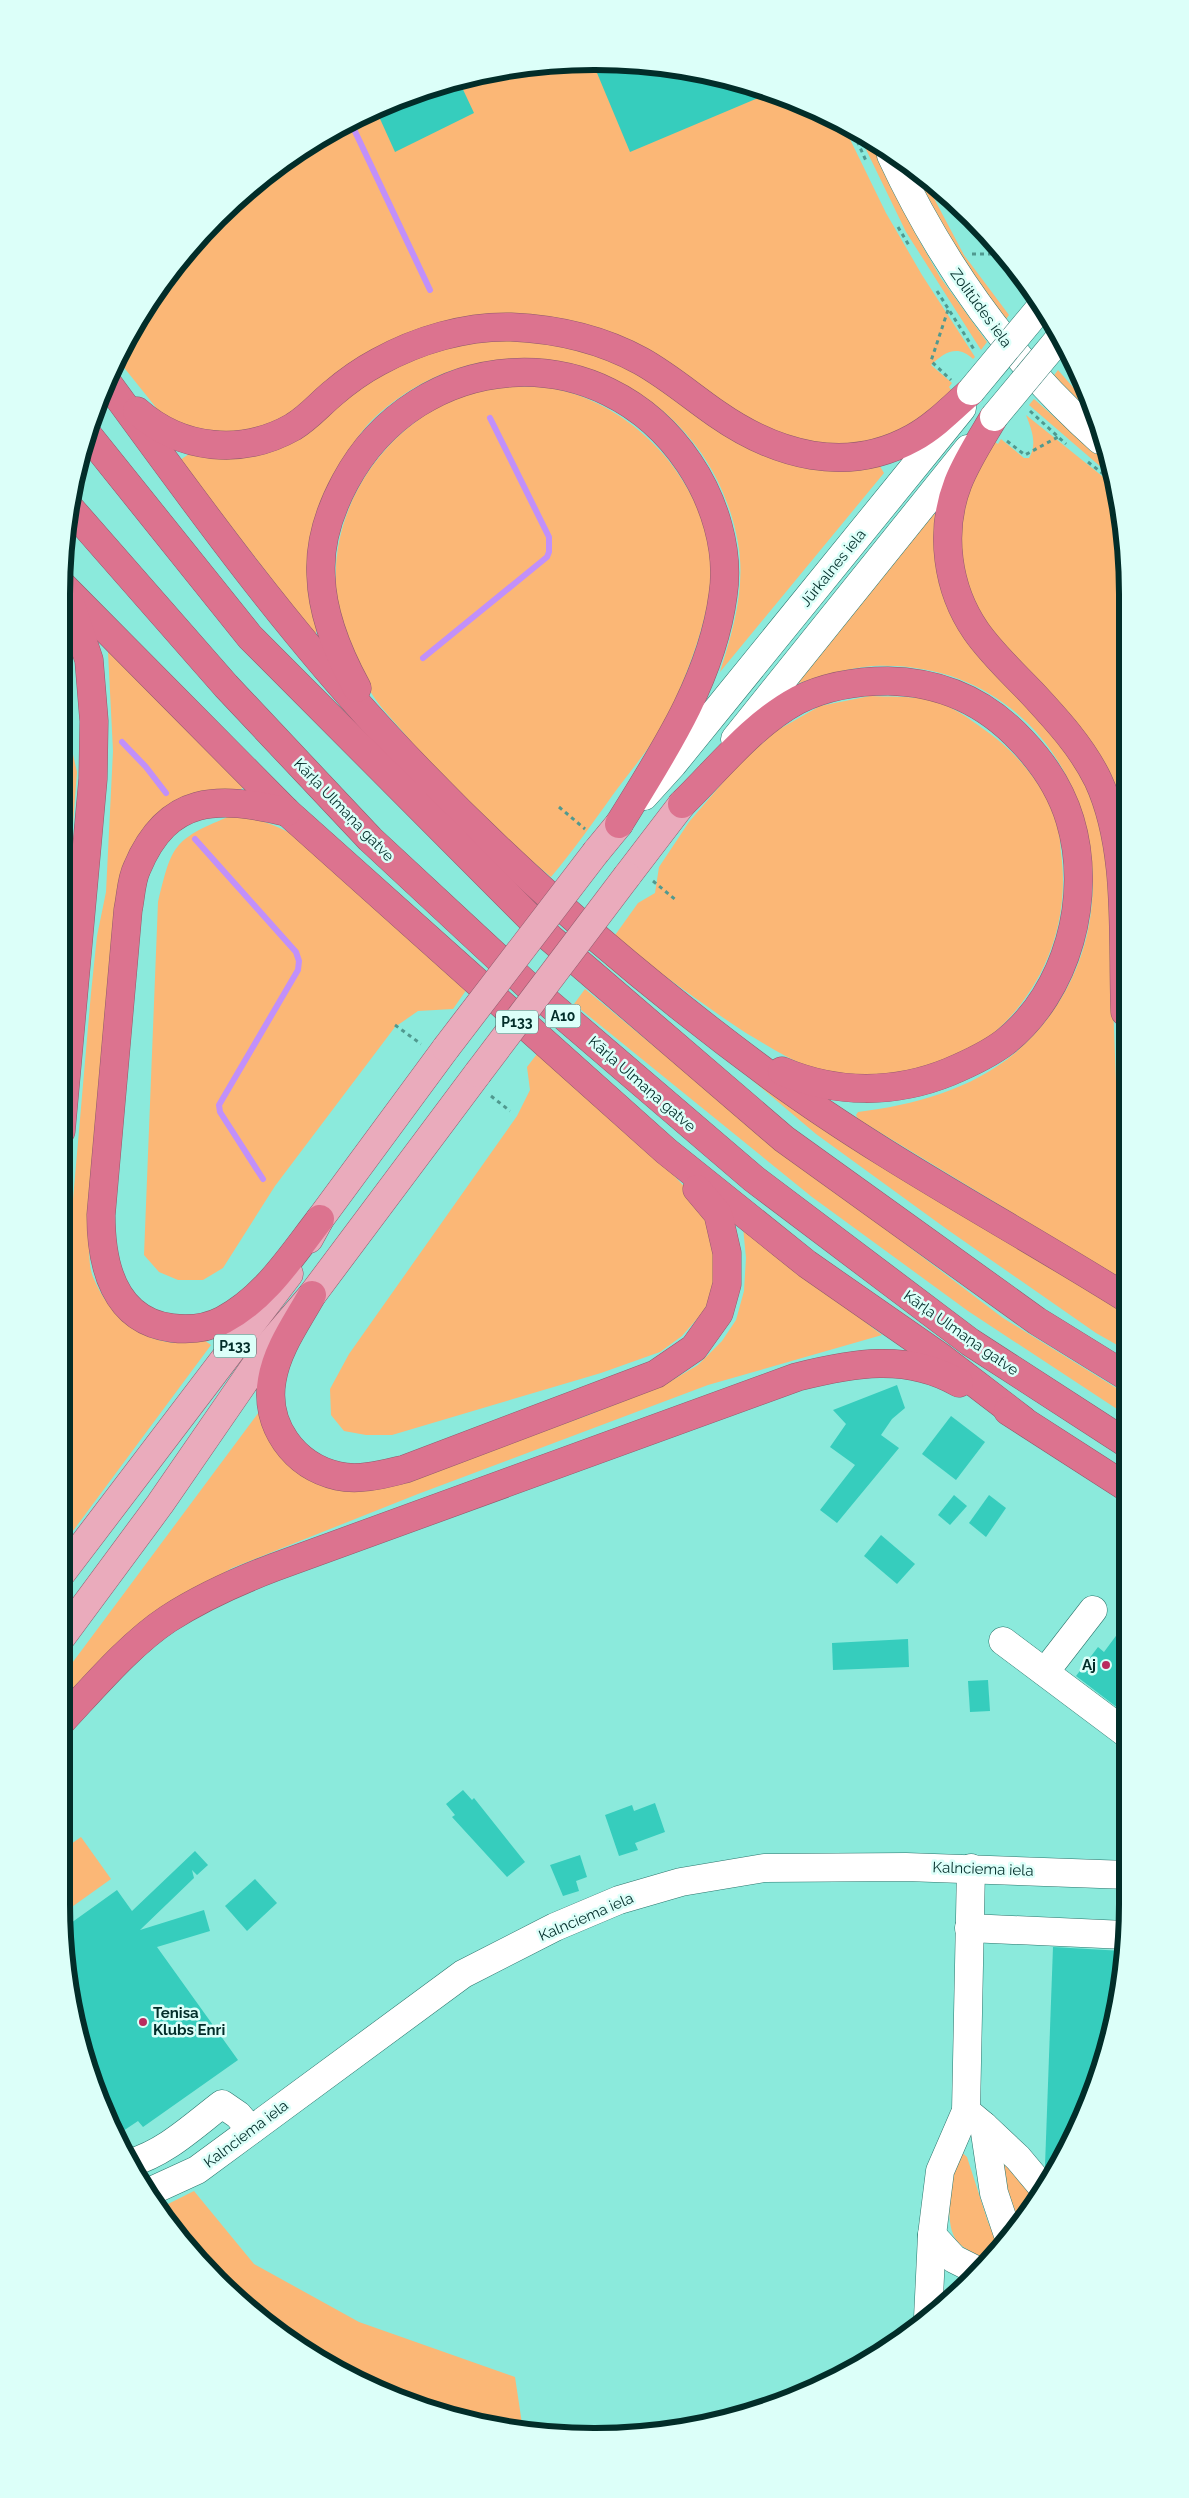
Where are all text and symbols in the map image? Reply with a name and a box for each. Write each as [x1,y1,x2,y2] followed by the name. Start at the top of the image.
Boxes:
[946,265,1016,351] street label: Zolitūdes iela
[796,526,870,610] street label: Jūrkalnes iela
[290,755,398,865] street label: Kārļa Ulmaņa gatve
[546,1004,580,1028] road number: A10
[496,1010,538,1034] road number: P133
[585,1033,699,1136] street label: Kārļa Ulmaņa gatve
[900,1287,1022,1380] street label: Kārļa Ulmaņa gatve
[214,1334,256,1358] road number: P133
[1082,1656,1096,1674] place label: Aj
[1100,1659,1112,1671] marker: Aj
[932,1858,1034,1880] street label: Kalnciema iela
[536,1889,636,1945] street label: Kalnciema iela
[153,2004,225,2039] place label: Tenisa Klubs Enri
[137,2016,149,2028] marker: Tenisa Klubs Enri
[200,2096,292,2172] street label: Kalnciema iela

